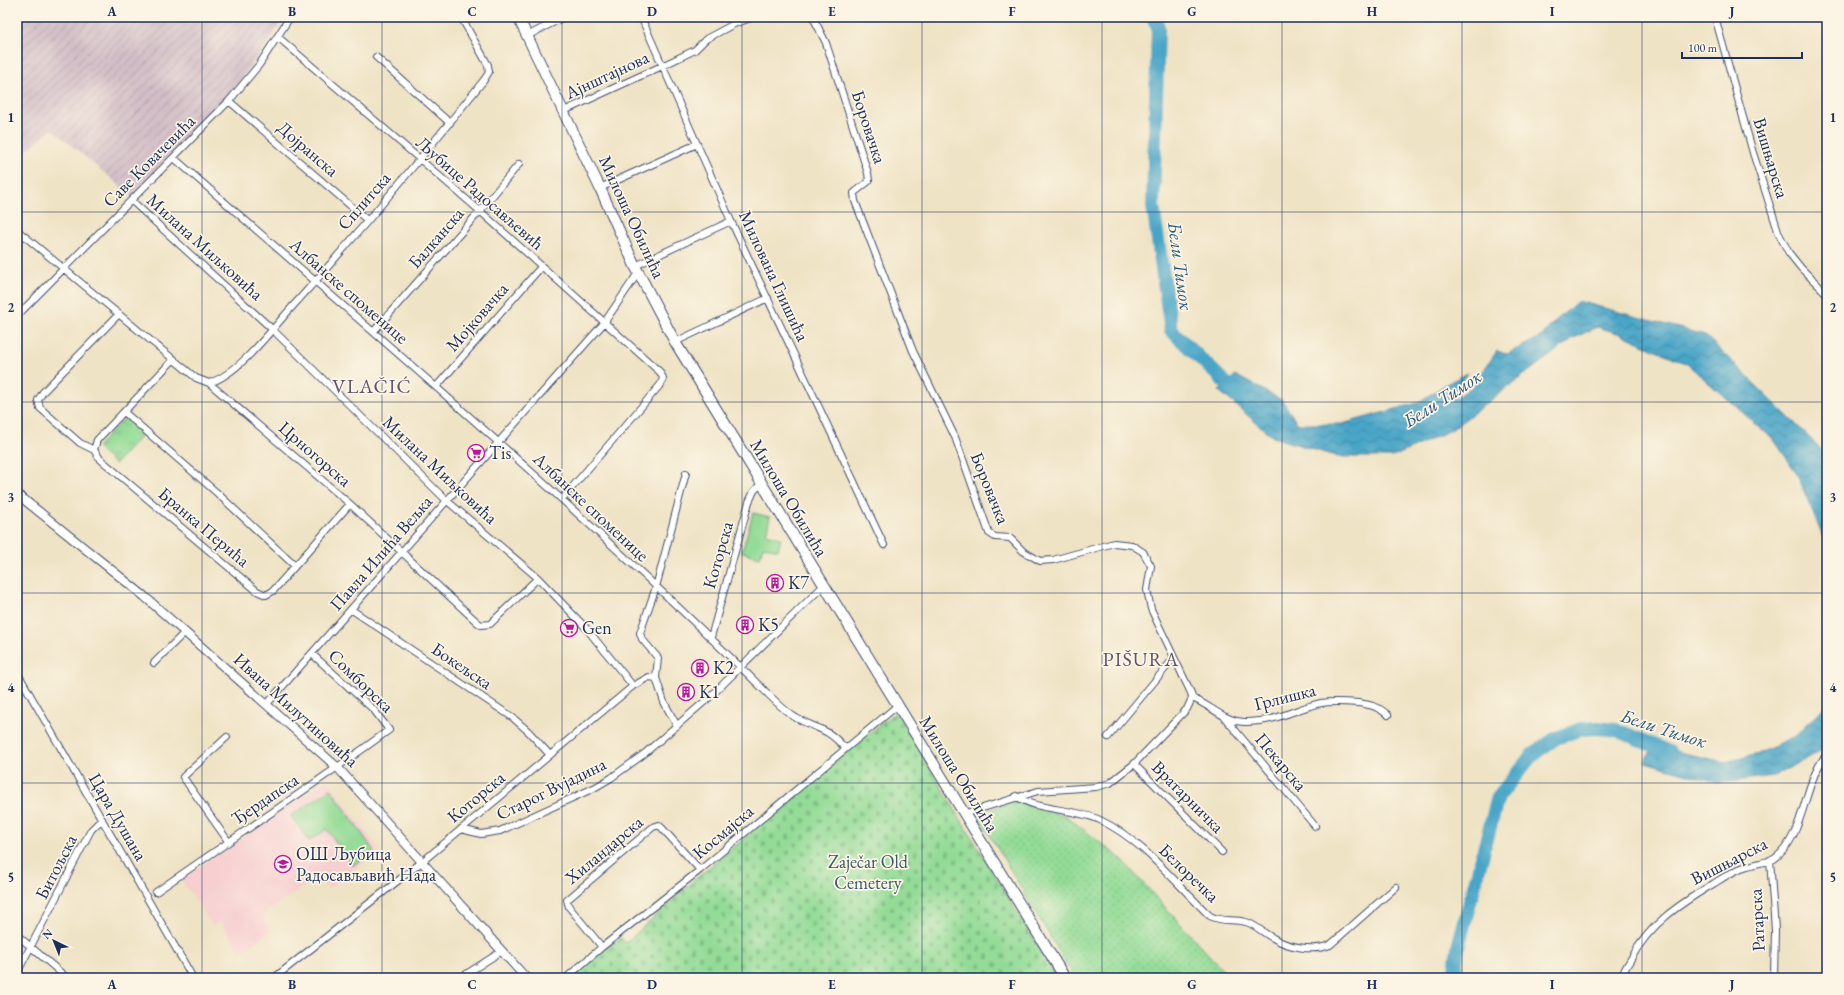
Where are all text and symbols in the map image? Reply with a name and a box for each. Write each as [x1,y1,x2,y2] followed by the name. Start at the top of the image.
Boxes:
[106,3,117,20] text: A
[288,3,296,20] text: B
[467,3,477,20] text: C
[647,3,657,20] text: D
[828,3,836,20] text: E
[1008,3,1016,20] text: F
[1187,3,1197,20] text: G
[1367,3,1378,20] text: H
[1550,3,1555,20] text: I
[1728,3,1735,20] text: J
[1682,34,1802,60] scale bar
[1688,40,1718,56] text: 100 m
[560,45,653,104] street label: Ајнштајнова
[847,87,892,167] street label: Боровачка
[8,109,15,126] text: 1
[97,109,200,212] street label: Саве Ковачевића
[1830,109,1837,126] text: 1
[1748,115,1795,202] street label: Вишњарска
[273,116,344,182] street label: Дојранска
[411,131,549,255] street label: Љубице Радосављевић
[594,152,671,283] street label: Милоша Обилића
[332,166,396,235] street label: Сплитска
[142,188,269,306] street label: Милана Миљковића
[403,202,469,273] street label: Балканска
[734,207,815,346] street label: Милована Глишића
[1162,219,1199,313] water label: Бели Тимок
[284,232,413,349] street label: Албанске споменице
[440,277,513,356] street label: Мојковачка
[8,299,15,316] text: 2
[1830,299,1837,316] text: 2
[1397,363,1487,434] water label: Бели Тимок
[332,373,412,399] district label: VLAČIĆ
[378,410,503,529] street label: Милана Миљковића
[274,416,357,492] street label: Црногорска
[745,435,834,561] street label: Милоша Обилића
[489,441,511,464] place label: Tis
[466,443,486,463] supermarket icon: Tis
[528,446,654,566] street label: Албанске споменице
[966,448,1016,528] street label: Боровачка
[154,482,255,572] street label: Бранка Перића
[8,489,15,506] text: 3
[1830,489,1837,506] text: 3
[324,490,438,615] street label: Павла Илића Вељка
[697,518,738,591] street label: Которска
[788,571,809,594] place label: K7
[765,573,785,593] building icon: K7
[758,613,779,636] place label: K5
[735,615,755,635] building icon: K5
[582,616,612,639] place label: Gen
[559,618,579,638] supermarket icon: Gen
[427,637,498,695] street label: Бокељска
[324,644,399,718] street label: Сомборска
[1103,646,1179,672] district label: PIŠURA
[229,647,364,772] street label: Ивана Милутиновића
[713,656,734,679] place label: K2
[690,658,710,678] building icon: K2
[1252,678,1319,715] street label: Грлишка
[8,679,15,696] text: 4
[1830,679,1837,696] text: 4
[699,680,720,703] place label: K1
[676,682,696,702] building icon: K1
[1617,703,1711,754] water label: Бели Тимок
[914,711,1005,837] street label: Милоша Обилића
[1250,728,1313,796] street label: Пекарска
[492,752,610,825] street label: Старог Вујадина
[1147,756,1230,838] street label: Вратарничка
[442,765,510,827] street label: Которска
[227,767,303,829] street label: Ђердапска
[84,769,153,866] street label: Цара Душана
[687,799,759,864] street label: Космајска
[559,810,648,890] street label: Хиландарска
[30,830,82,903] street label: Битољска
[1687,831,1772,890] street label: Вишњарска
[1154,838,1225,908] street label: Белоречка
[296,842,437,886] place label: ОШ Љубица Радосављавић Нада
[828,850,909,894] park label: Zaječar Old Cemetery
[273,854,293,874] school or university icon: ОШ Љубица Радосављавић Нада
[8,869,14,886] text: 5
[1830,869,1836,886] text: 5
[1743,887,1770,952] street label: Ратарска
[34,921,74,961] north arrow
[39,925,55,942] text: N
[106,976,117,993] text: A
[288,976,296,993] text: B
[467,976,477,993] text: C
[647,976,657,993] text: D
[828,976,836,993] text: E
[1008,976,1016,993] text: F
[1187,976,1197,993] text: G
[1367,976,1378,993] text: H
[1550,976,1555,993] text: I
[1728,976,1735,993] text: J

